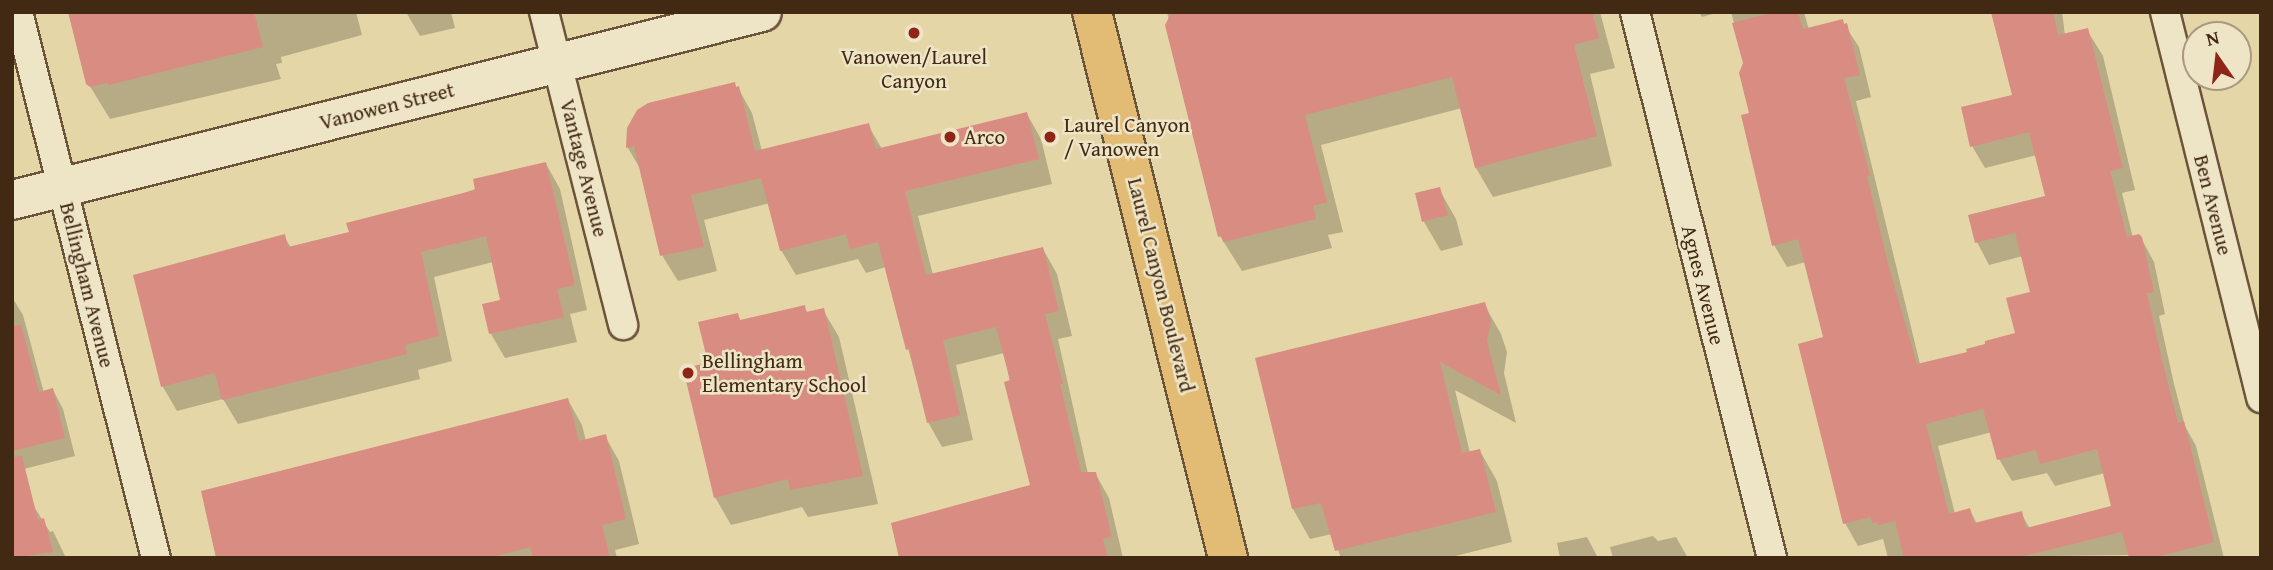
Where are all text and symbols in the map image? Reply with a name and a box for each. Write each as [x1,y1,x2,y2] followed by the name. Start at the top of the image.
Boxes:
[2182,21,2252,91] north arrow
[2203,22,2222,53] text: N
[906,25,922,41] marker: Vanowen/Laurel Canyon
[841,44,987,94] place label: Vanowen/Laurel Canyon
[317,77,457,135] street label: Vanowen Street
[555,97,613,239] street label: Vantage Avenue
[1064,112,1190,162] place label: Laurel Canyon / Vanowen
[964,124,1005,150] place label: Arco
[942,129,958,145] marker: Arco
[1042,129,1058,145] marker: Laurel Canyon / Vanowen
[2188,152,2238,258] street label: Ben Avenue
[1122,175,1200,395] street label: Laurel Canyon Boulevard
[54,200,120,370] street label: Bellingham Avenue
[1676,223,1730,347] street label: Agnes Avenue
[702,348,867,398] place label: Bellingham Elementary School
[680,365,696,381] marker: Bellingham Elementary School

